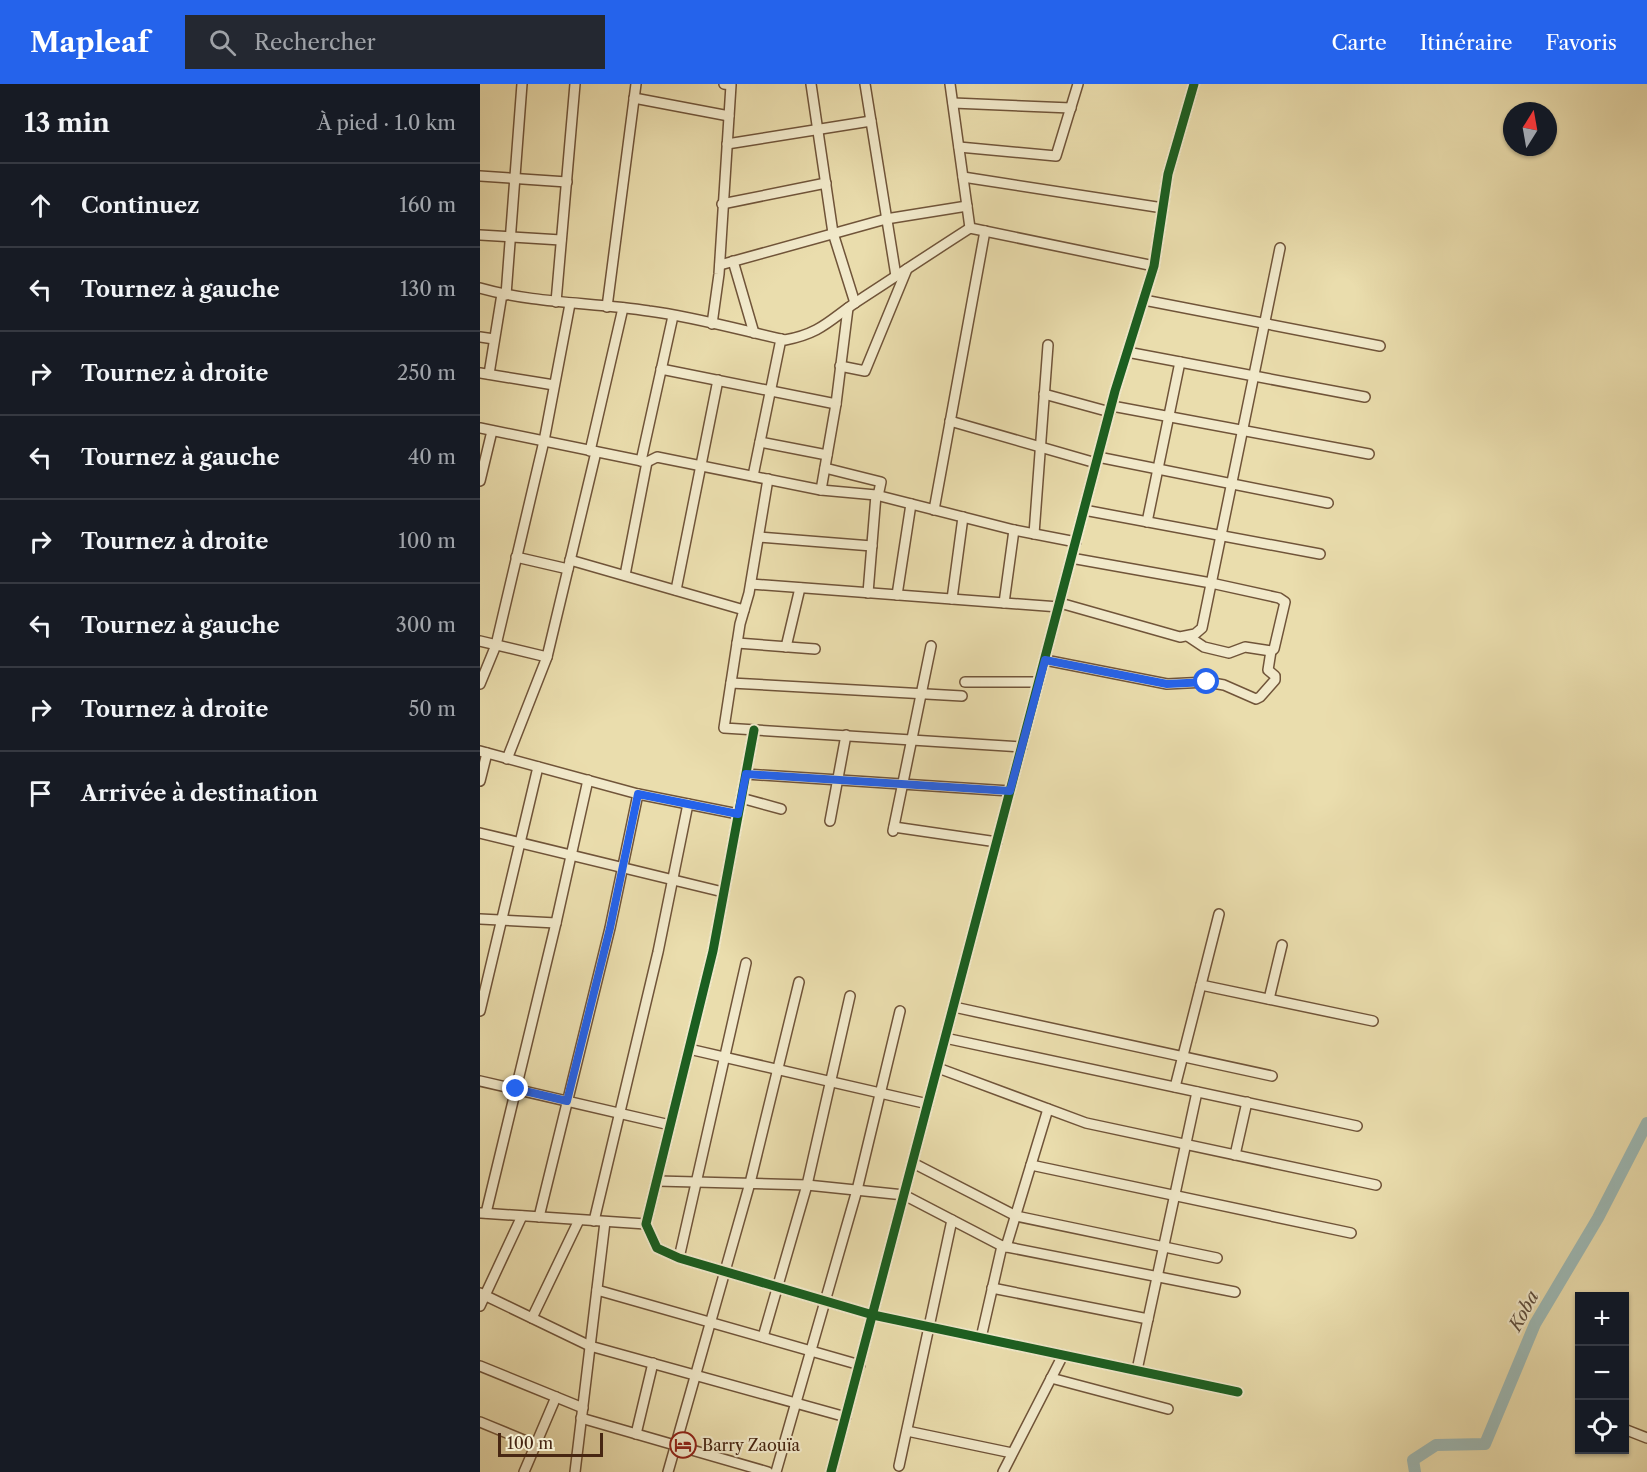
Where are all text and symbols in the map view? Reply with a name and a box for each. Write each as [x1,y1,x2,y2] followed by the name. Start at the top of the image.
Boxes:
[185,15,605,69] search box
[30,25,149,59] text: Mapleaf
[206,26,239,59] icon: search
[254,29,376,56] text: Rechercher
[1331,30,1387,55] text: Carte
[1420,30,1513,55] text: Itinéraire
[1546,30,1617,55] text: Favoris
[1503,102,1557,156] north arrow
[24,107,110,139] text: 13 min
[317,111,456,135] text: À pied · 1.0 km
[24,189,57,222] icon: ahead
[81,192,200,219] text: Continuez
[399,193,456,217] text: 160 m
[24,273,57,306] icon: left
[81,276,280,303] text: Tournez à gauche
[400,277,456,301] text: 130 m
[24,357,57,390] icon: right
[81,360,268,387] text: Tournez à droite
[397,361,456,385] text: 250 m
[24,441,57,474] icon: left
[81,444,280,471] text: Tournez à gauche
[408,445,456,469] text: 40 m
[24,525,57,558] icon: right
[81,528,268,555] text: Tournez à droite
[398,529,456,553] text: 100 m
[24,609,57,642] icon: left
[81,612,280,639] text: Tournez à gauche
[396,613,456,637] text: 300 m
[1193,668,1219,694] route start
[24,693,57,726] icon: right
[81,696,268,723] text: Tournez à droite
[409,697,456,721] text: 50 m
[24,777,57,810] icon: arrive
[81,780,318,807] text: Arrivée à destination
[502,1075,528,1101] route end
[1503,1287,1544,1337] water label: Koba
[1575,1292,1629,1454] map controls
[1575,1292,1629,1346] button: +
[1575,1346,1629,1400] button: −
[1575,1400,1629,1454] button: locate
[498,1430,603,1458] scale bar
[668,1430,698,1460] hotel icon: Barry Zaouïa
[507,1433,553,1453] text: 100 m
[702,1435,801,1455] place label: Barry Zaouïa

